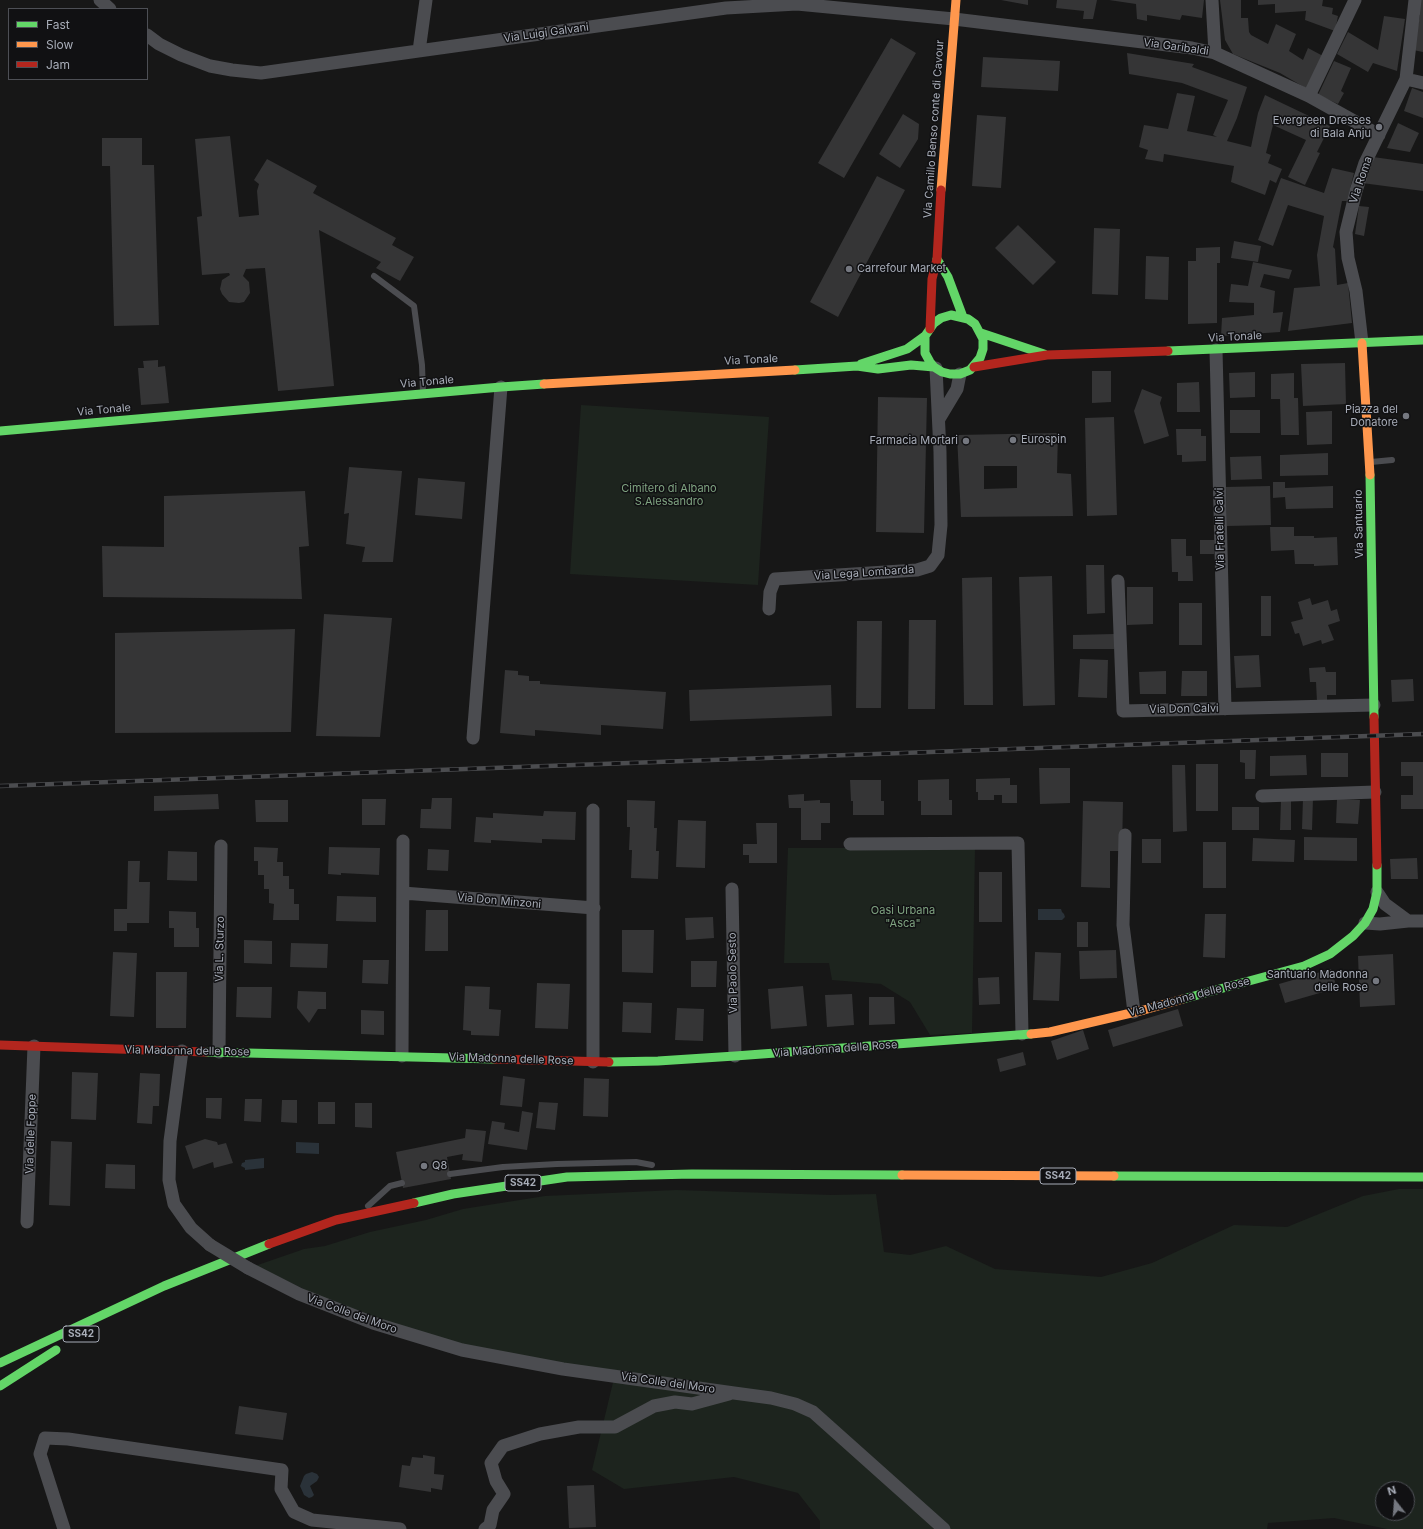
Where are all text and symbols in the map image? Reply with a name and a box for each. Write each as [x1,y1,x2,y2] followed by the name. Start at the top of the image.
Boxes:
[8,8,148,80] legend
[46,17,70,32] text: Fast
[503,20,589,46] street label: Via Luigi Galvani
[1142,36,1210,58] street label: Via Garibaldi
[46,37,73,52] text: Slow
[921,39,947,219] street label: Via Camillo Benso conte di Cavour
[46,57,70,72] text: Jam
[1273,114,1371,140] place label: Evergreen Dresses di Bala Anju
[1374,122,1384,132] marker: Evergreen Dresses di Bala Anju
[1347,155,1375,205] street label: Via Roma
[857,262,946,276] place label: Carrefour Market
[844,264,854,274] marker: Carrefour Market
[1208,329,1262,345] street label: Via Tonale
[724,352,778,368] street label: Via Tonale
[399,373,455,391] street label: Via Tonale
[76,401,132,419] street label: Via Tonale
[1345,403,1398,429] place label: Piazza del Donatore
[1401,411,1411,421] marker: Piazza del Donatore
[1021,433,1066,447] place label: Eurospin
[870,434,958,448] place label: Farmacia Mortari
[1008,435,1018,445] marker: Eurospin
[961,436,971,446] marker: Farmacia Mortari
[621,482,717,508] park label: Cimitero di Albano S.Alessandro
[1213,488,1227,570] street label: Via Fratelli Calvi
[1352,489,1366,559] street label: Via Santuario
[813,563,915,583] street label: Via Lega Lombarda
[1149,702,1219,716] street label: Via Don Calvi
[456,891,542,911] street label: Via Don Minzoni
[871,904,935,930] park label: Oasi Urbana "Asca"
[213,916,227,982] street label: Via L. Sturzo
[726,932,740,1014] street label: Via Paolo Sesto
[1267,968,1368,994] place label: Santuario Madonna delle Rose
[1127,974,1251,1020] street label: Via Madonna delle Rose
[1371,976,1381,986] marker: Santuario Madonna delle Rose
[772,1038,898,1060] street label: Via Madonna delle Rose
[124,1043,250,1059] street label: Via Madonna delle Rose
[448,1050,574,1068] street label: Via Madonna delle Rose
[23,1094,39,1174] street label: Via delle Foppe
[432,1159,447,1173] place label: Q8
[419,1161,429,1171] marker: Q8
[1040,1168,1076,1184] road number: SS42
[505,1175,541,1191] road number: SS42
[305,1292,399,1336] street label: Via Colle del Moro
[63,1326,99,1342] road number: SS42
[620,1370,716,1396] street label: Via Colle del Moro
[1375,1481,1415,1521] north arrow
[1386,1483,1398,1498] text: N

